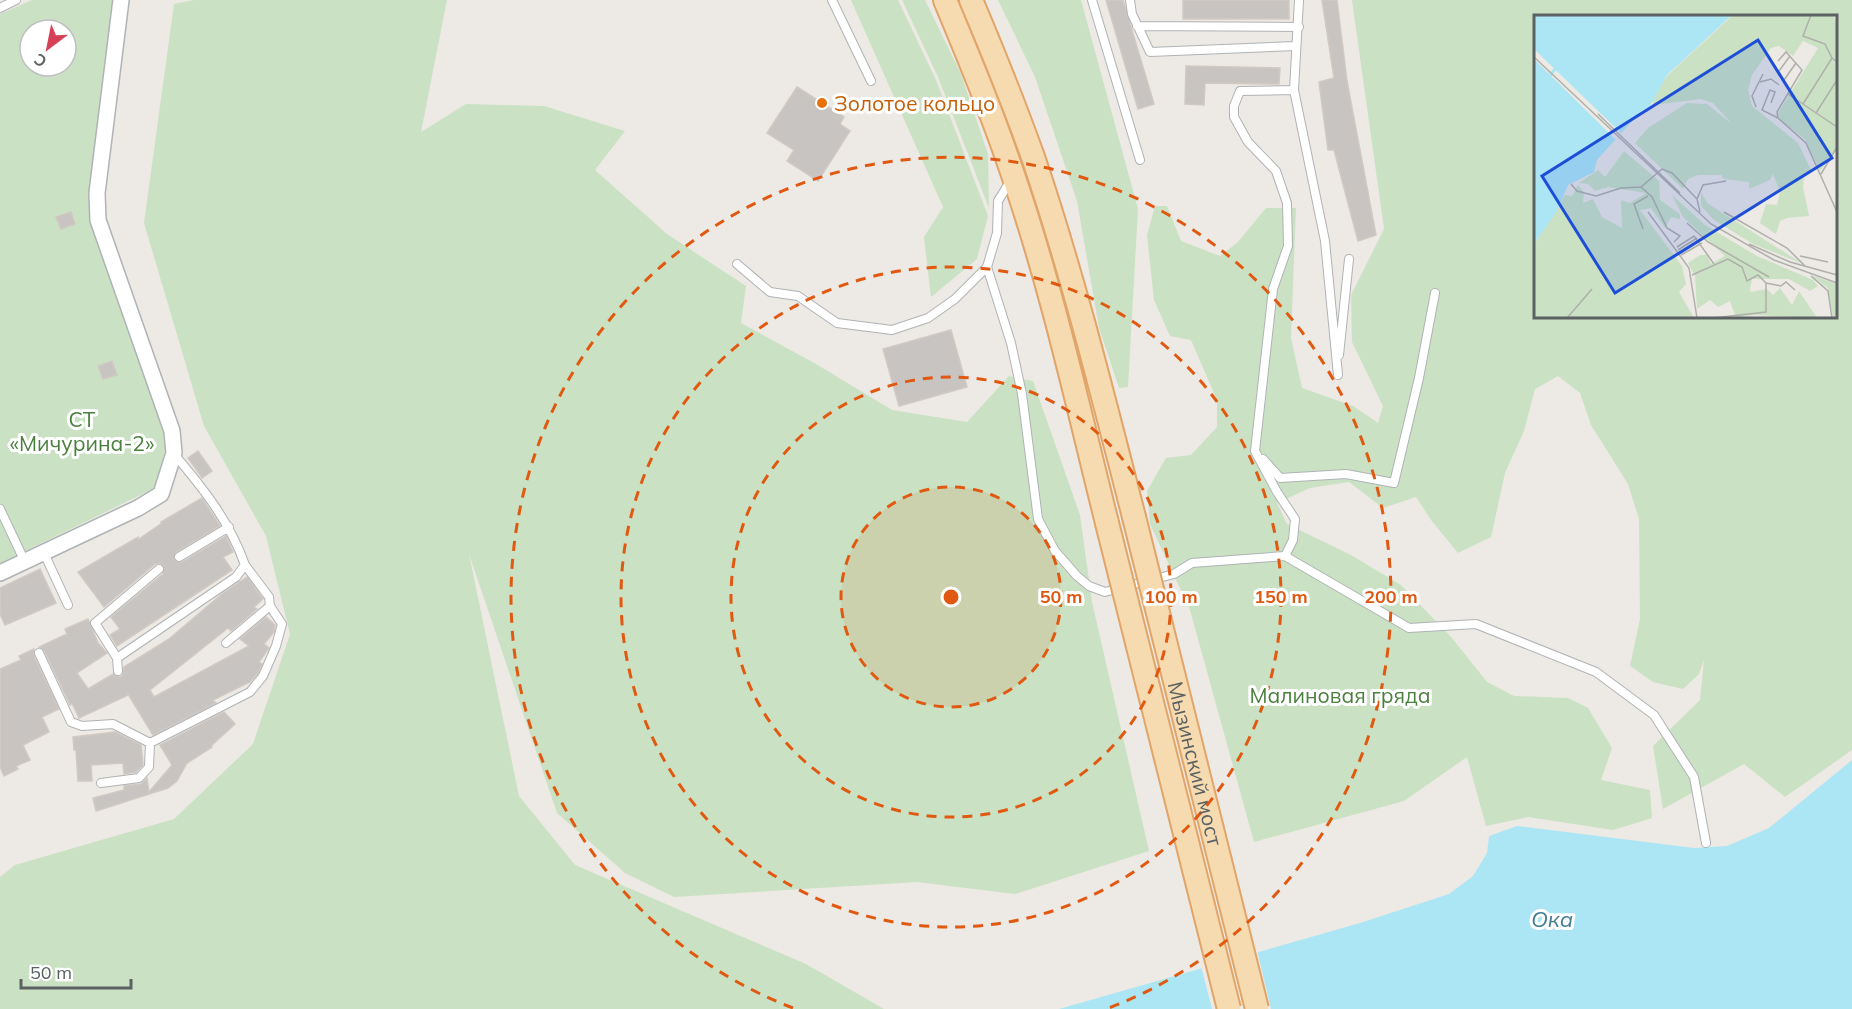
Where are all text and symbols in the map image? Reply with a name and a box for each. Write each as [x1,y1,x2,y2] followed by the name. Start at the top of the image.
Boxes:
[1534,15,1837,318] inset map
[18,18,78,78] north arrow
[30,49,50,72] text: С
[834,90,995,116] place label: Золотое кольцо
[815,96,829,110] marker: Золотое кольцо
[10,406,154,456] park label: СТ «Мичурина-2»
[1040,585,1082,608] text: 50 m
[1144,585,1198,608] text: 100 m
[1254,585,1308,608] text: 150 m
[1364,585,1418,608] text: 200 m
[941,587,961,607] centre of rings
[1163,679,1229,849] street label: Мызинский мост
[1249,682,1431,708] park label: Малиновая гряда
[1531,905,1573,933] water label: Ока
[21,952,130,990] scale bar
[30,961,72,984] text: 50 m

